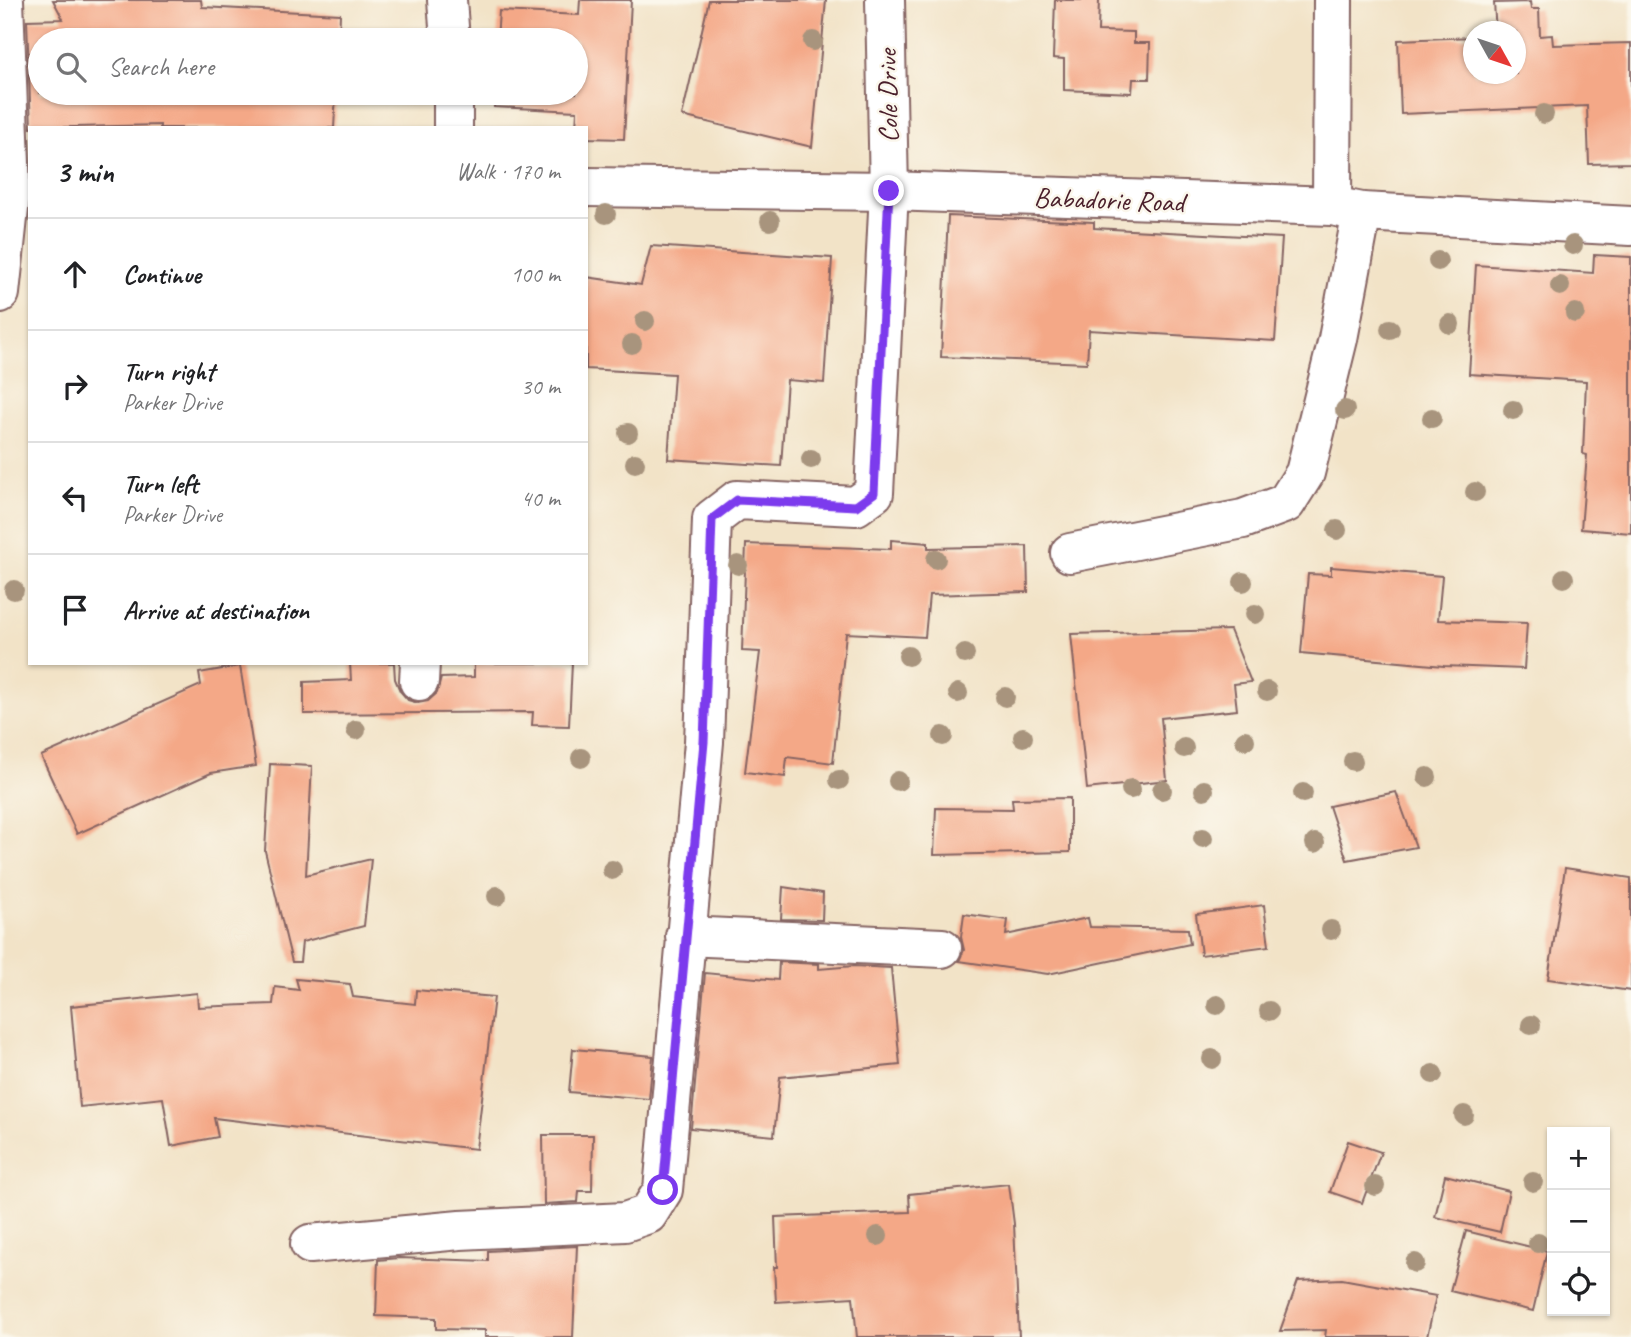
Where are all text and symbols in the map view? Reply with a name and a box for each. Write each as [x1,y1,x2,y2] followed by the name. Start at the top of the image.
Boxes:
[1463,21,1526,84] north arrow
[28,28,588,105] search box
[869,47,906,143] street label: Cole Drive
[52,48,90,86] icon: search
[108,50,214,83] text: Search here
[56,153,113,191] text: 3 min
[456,157,560,186] text: Walk · 170 m
[873,175,904,206] route end
[1033,179,1189,220] street label: Babadorie Road
[56,255,94,293] icon: ahead
[123,258,201,291] text: Continue
[511,260,560,289] text: 100 m
[123,355,214,388] text: Turn right
[56,367,94,405] icon: right
[521,372,560,401] text: 30 m
[123,388,222,417] text: Parker Drive
[123,467,198,500] text: Turn left
[56,479,94,517] icon: left
[521,484,560,513] text: 40 m
[123,500,222,529] text: Parker Drive
[56,591,94,629] icon: arrive
[123,594,309,627] text: Arrive at destination
[1547,1127,1610,1316] map controls
[1547,1127,1610,1190] button: +
[647,1174,678,1205] route start
[1547,1190,1610,1253] button: −
[1547,1253,1610,1316] button: locate

